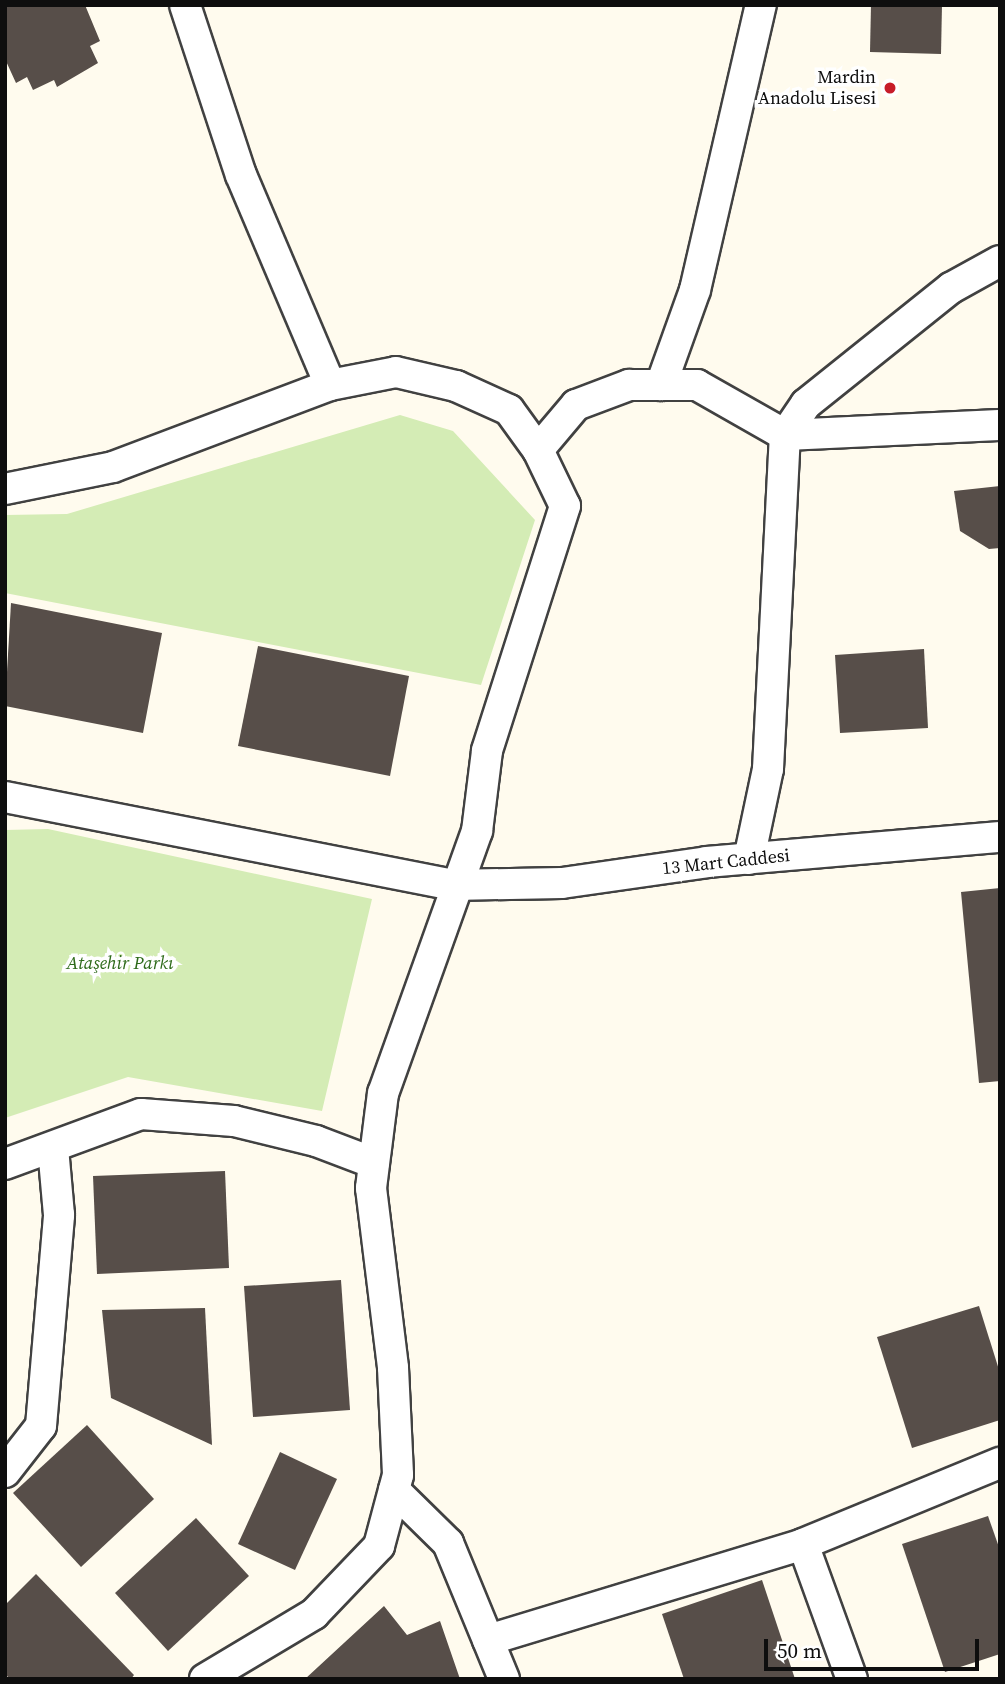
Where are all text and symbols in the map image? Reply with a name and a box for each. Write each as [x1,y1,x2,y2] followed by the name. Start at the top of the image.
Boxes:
[758,67,876,110] place label: Mardin Anadolu Lisesi
[882,80,898,96] marker: Mardin Anadolu Lisesi
[661,845,791,879] street label: 13 Mart Caddesi
[67,952,173,974] park label: Ataşehir Parkı
[767,1624,982,1668] scale bar
[777,1636,822,1665] text: 50 m

